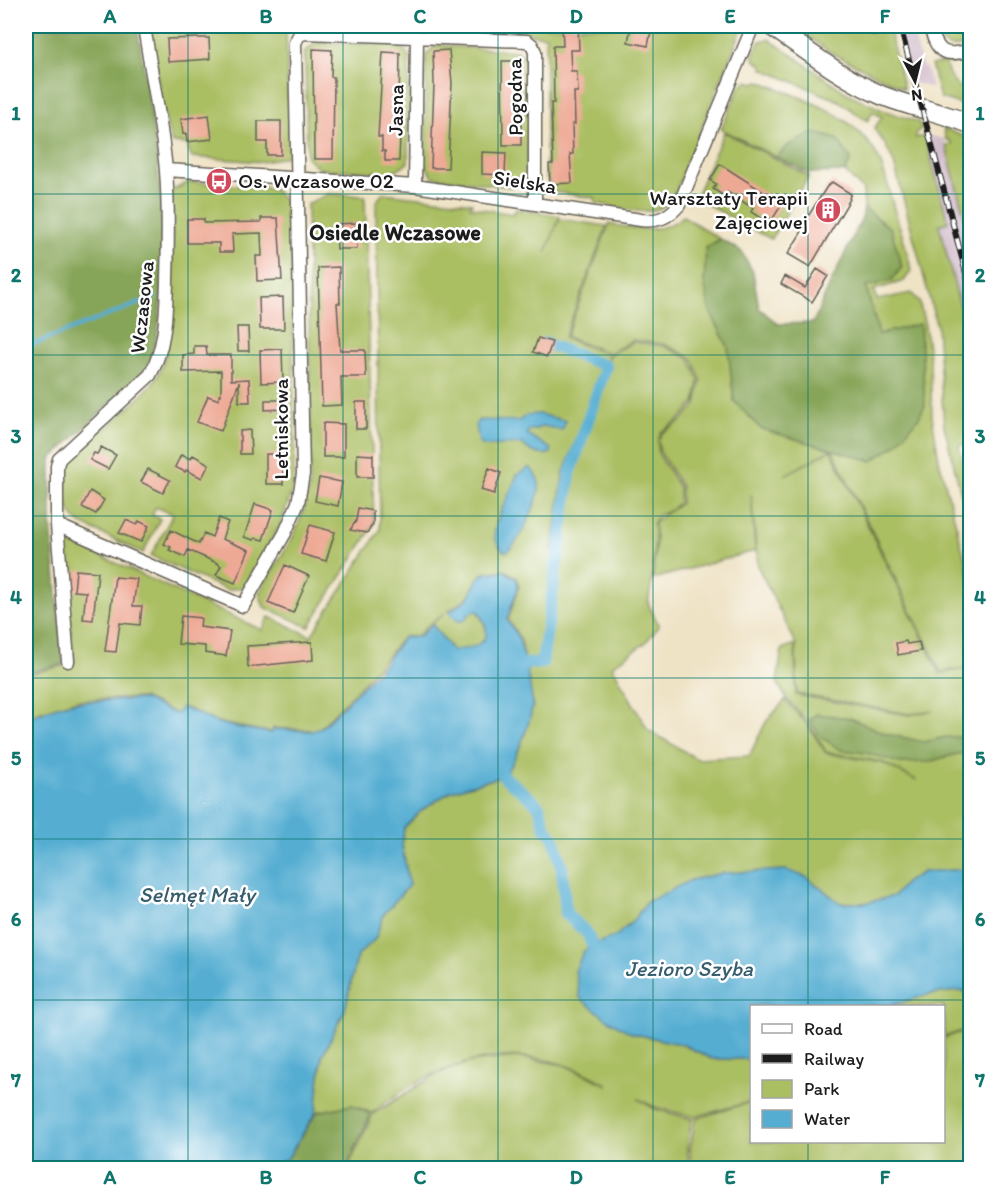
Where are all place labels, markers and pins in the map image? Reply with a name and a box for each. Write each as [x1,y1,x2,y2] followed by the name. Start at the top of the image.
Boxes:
[204,166,234,196] bus stop icon: Os. Wczasowe 02
[238,168,394,193] place label: Os. Wczasowe 02
[649,185,808,234] place label: Warsztaty Terapii Zajęciowej
[813,195,843,225] building icon: Warsztaty Terapii Zajęciowej

